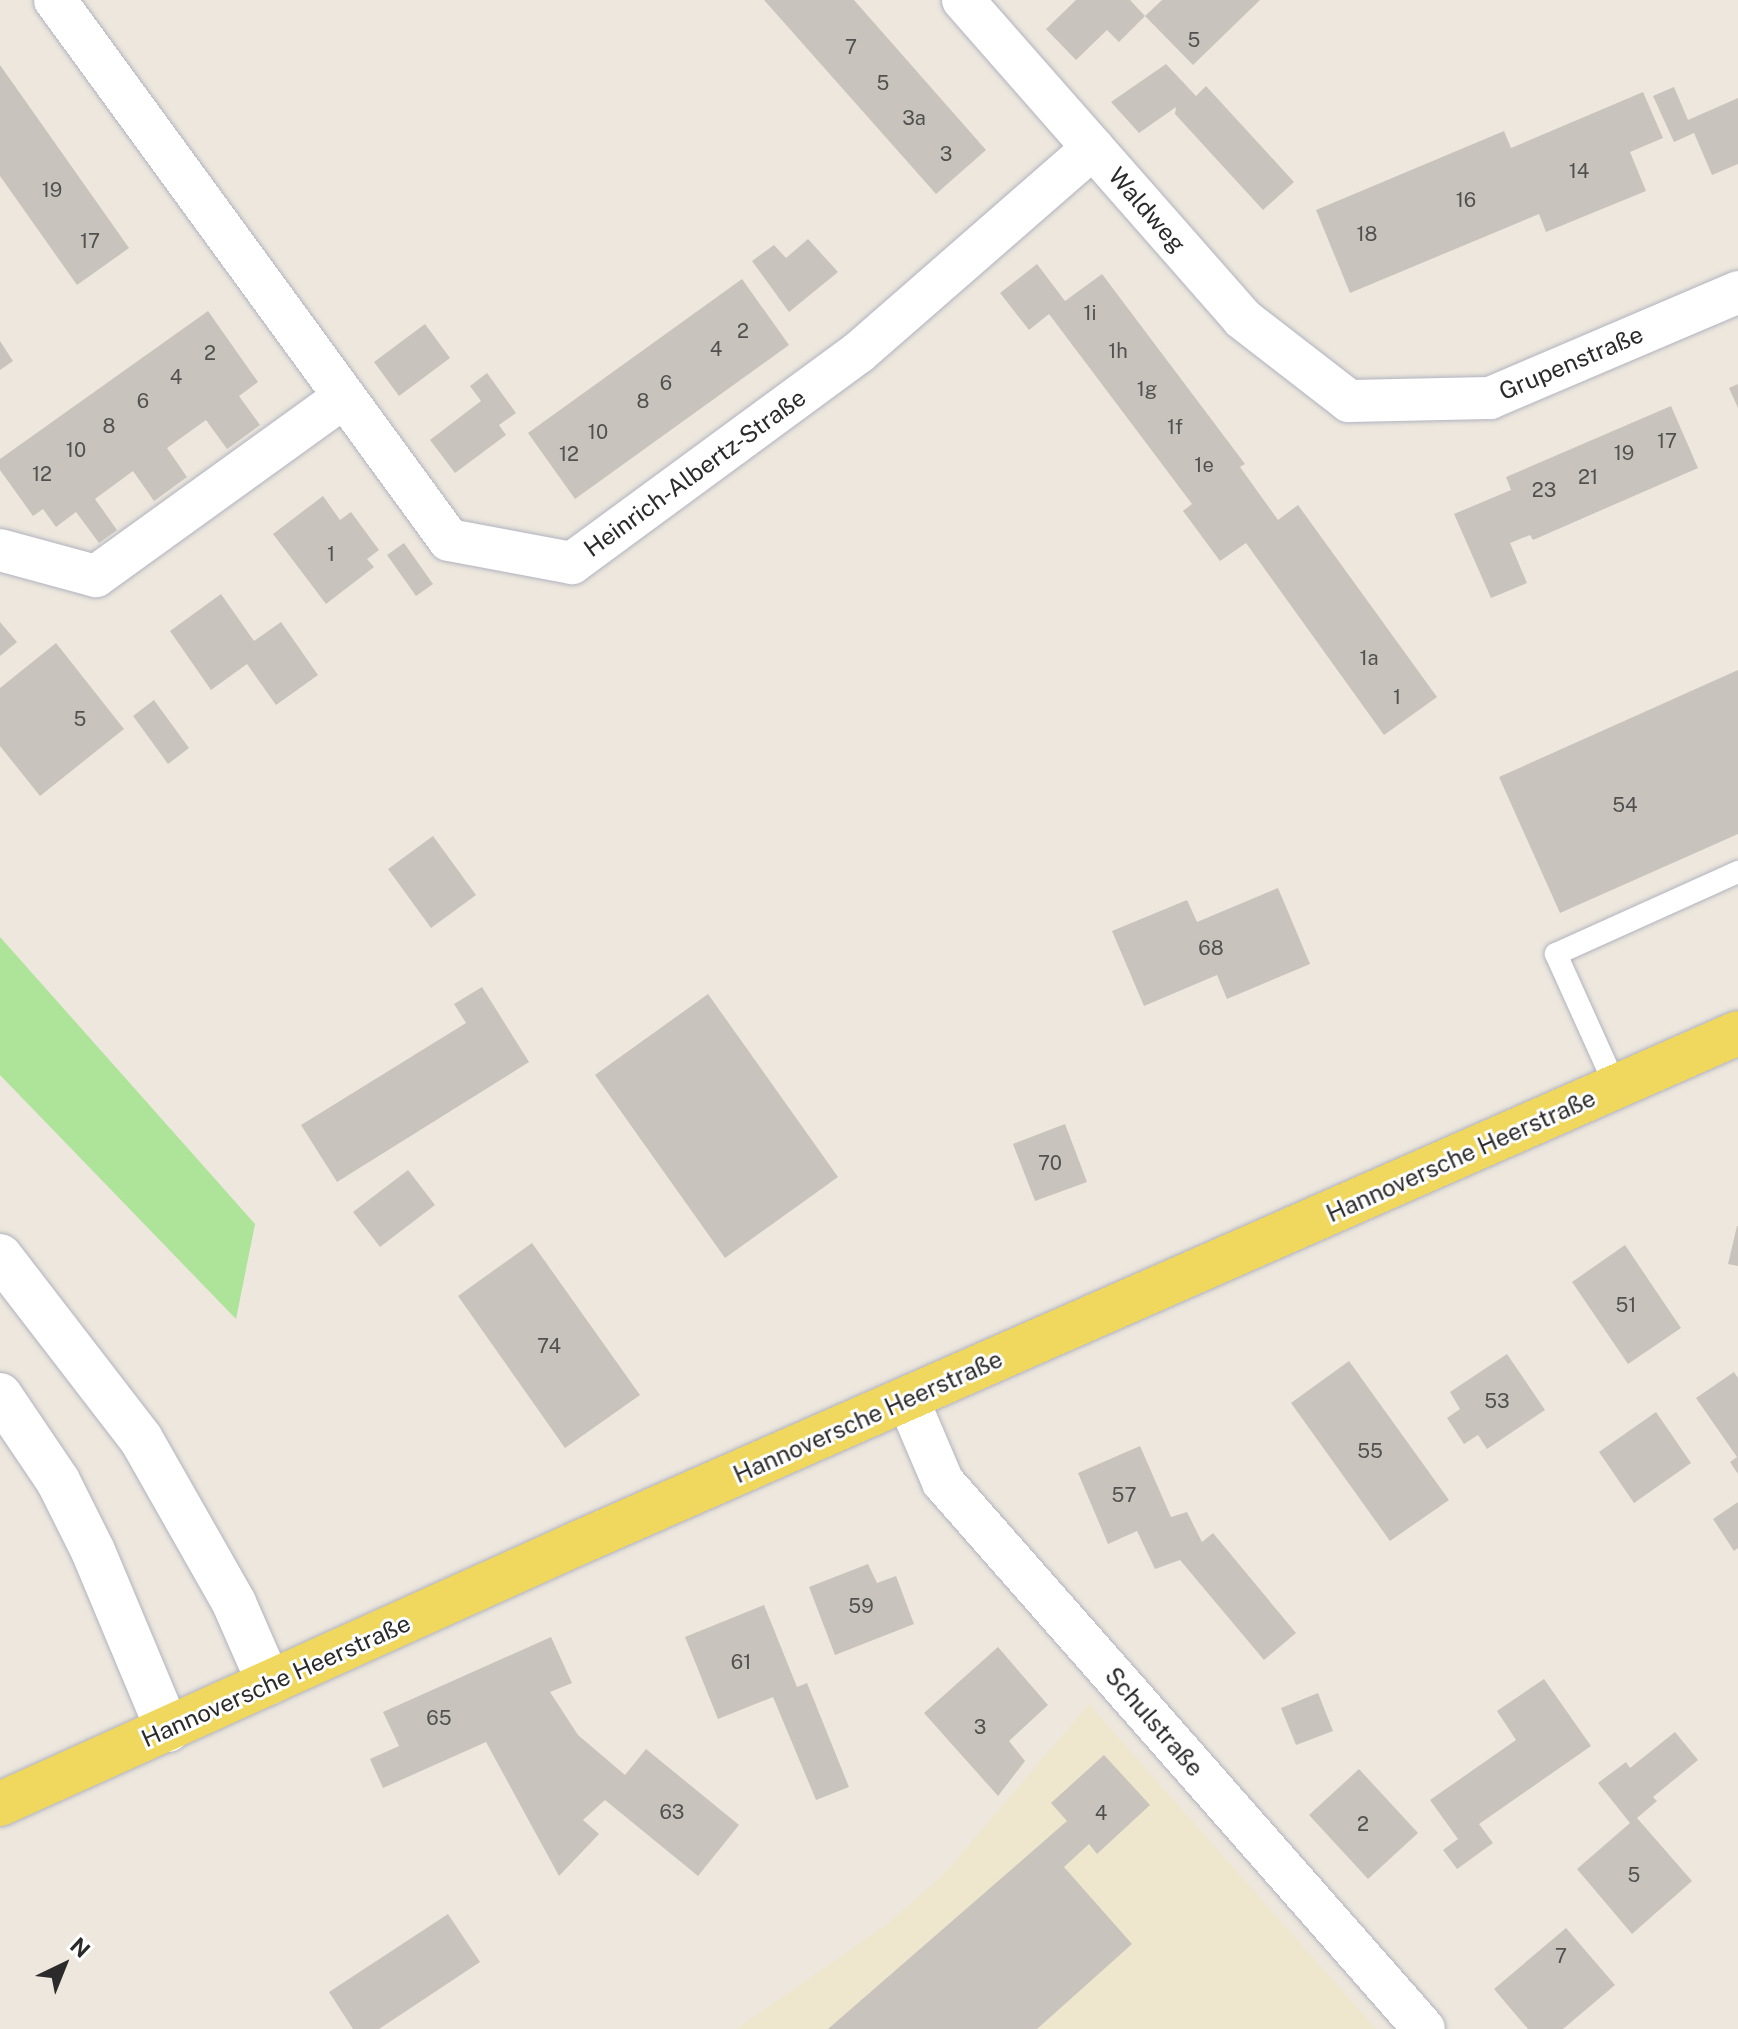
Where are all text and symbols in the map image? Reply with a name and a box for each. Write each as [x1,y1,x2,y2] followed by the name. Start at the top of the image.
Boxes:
[1188,28,1200,52] house number: 5
[845,35,857,59] house number: 7
[877,71,889,95] house number: 5
[902,106,926,130] house number: 3a
[940,142,952,166] house number: 3
[1569,159,1589,183] house number: 14
[1102,162,1192,258] street label: Waldweg
[42,178,62,202] house number: 19
[1456,188,1476,212] house number: 16
[1356,222,1378,246] house number: 18
[80,229,100,253] house number: 17
[1083,301,1097,325] house number: 1i
[737,319,749,343] house number: 2
[1495,320,1647,406] street label: Grupenstraße
[710,337,722,361] house number: 4
[1108,339,1128,363] house number: 1h
[204,341,216,365] house number: 2
[170,365,182,389] house number: 4
[660,371,672,395] house number: 6
[1137,377,1157,401] house number: 1g
[579,383,811,563] street label: Heinrich-Albertz-Straße
[137,389,149,413] house number: 6
[637,389,649,413] house number: 8
[103,414,115,438] house number: 8
[1167,415,1183,439] house number: 1f
[588,420,608,444] house number: 10
[1657,429,1677,453] house number: 17
[66,438,86,462] house number: 10
[1614,441,1634,465] house number: 19
[559,442,579,466] house number: 12
[1194,453,1214,477] house number: 1e
[32,462,52,486] house number: 12
[1578,465,1598,489] house number: 21
[1532,478,1556,502] house number: 23
[327,542,335,566] house number: 1
[1359,646,1379,670] house number: 1a
[1393,685,1401,709] house number: 1
[74,707,86,731] house number: 5
[1612,793,1638,817] house number: 54
[1198,936,1224,960] house number: 68
[1322,1084,1600,1228] street label: Hannoversche Heerstraße
[1038,1151,1062,1175] house number: 70
[1616,1293,1636,1317] house number: 51
[537,1334,561,1358] house number: 74
[729,1345,1007,1489] street label: Hannoversche Heerstraße
[1484,1389,1510,1413] house number: 53
[1357,1439,1383,1463] house number: 55
[1112,1483,1136,1507] house number: 57
[848,1594,874,1618] house number: 59
[137,1609,415,1753] street label: Hannoversche Heerstraße
[731,1650,751,1674] house number: 61
[1099,1662,1209,1782] street label: Schulstraße
[426,1706,452,1730] house number: 65
[974,1715,986,1739] house number: 3
[660,1800,684,1824] house number: 63
[1095,1801,1107,1825] house number: 4
[1357,1812,1369,1836] house number: 2
[1628,1863,1640,1887] house number: 5
[24,1925,104,2005] north arrow
[65,1932,96,1963] text: N
[1555,1944,1567,1968] house number: 7

